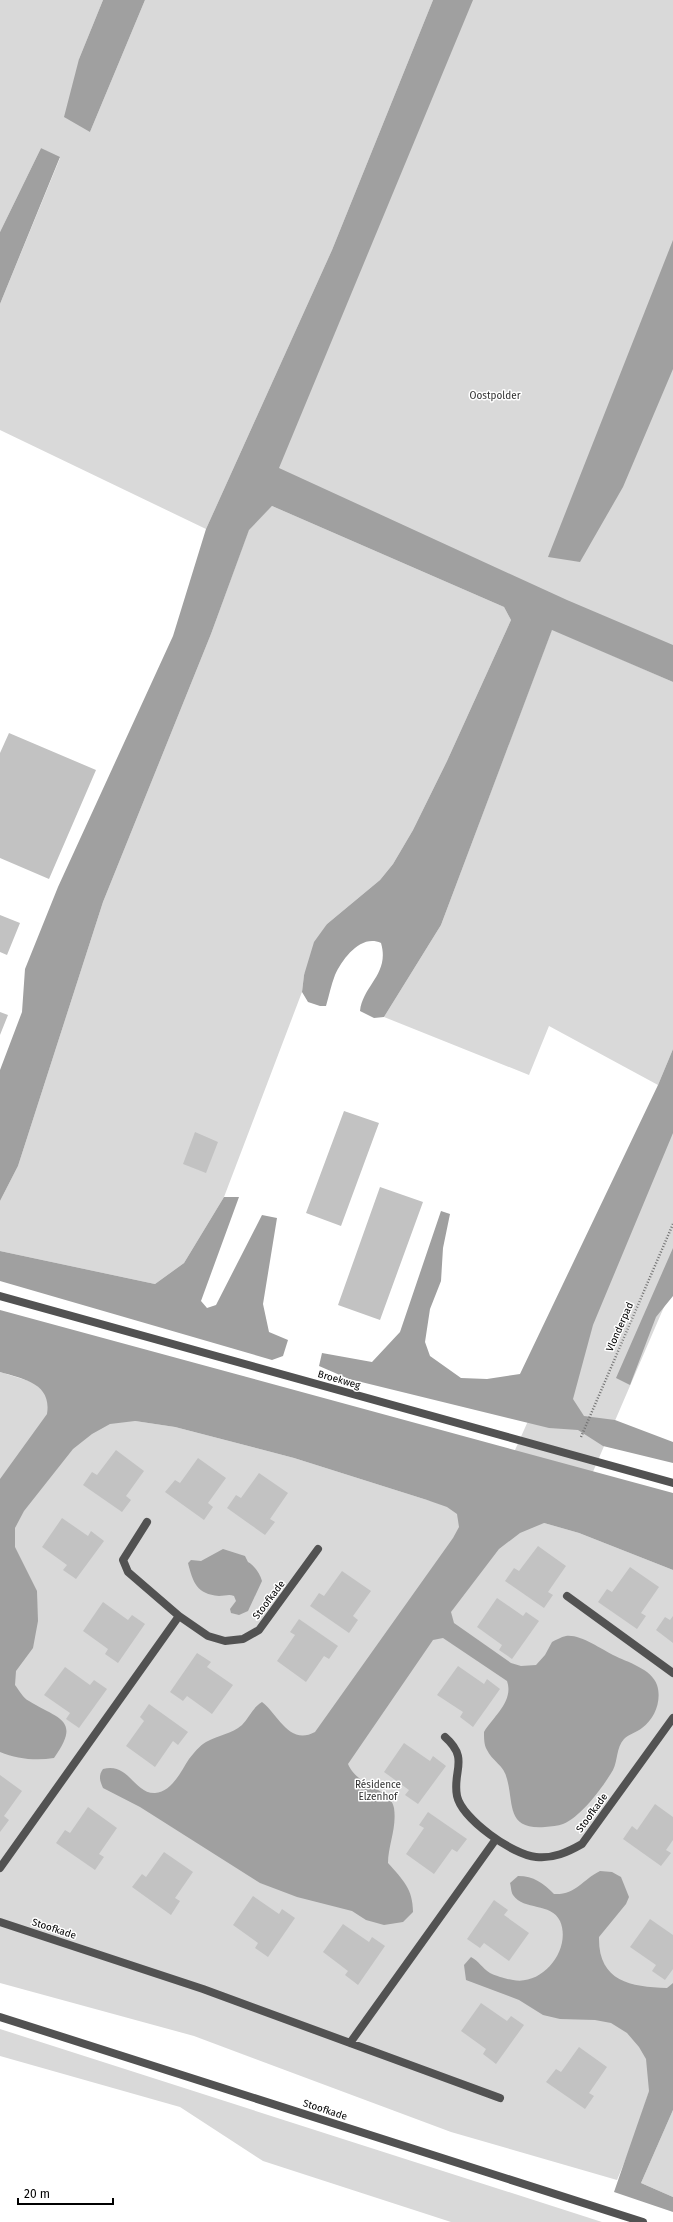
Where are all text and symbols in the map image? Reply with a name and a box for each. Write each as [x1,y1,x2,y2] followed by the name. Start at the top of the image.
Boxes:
[470,390,521,402] park label: Oostpolder
[604,1300,636,1354] street label: Vlonderpad
[316,1368,363,1392] street label: Broekweg
[250,1578,288,1622] street label: Stoofkade
[355,1779,401,1803] park label: Résidence Elzenhof
[574,1791,610,1835] street label: Stoofkade
[30,1916,78,1942] street label: Stoofkade
[301,2097,349,2123] street label: Stoofkade
[18,2180,113,2206] scale bar
[24,2187,50,2201] text: 20 m

